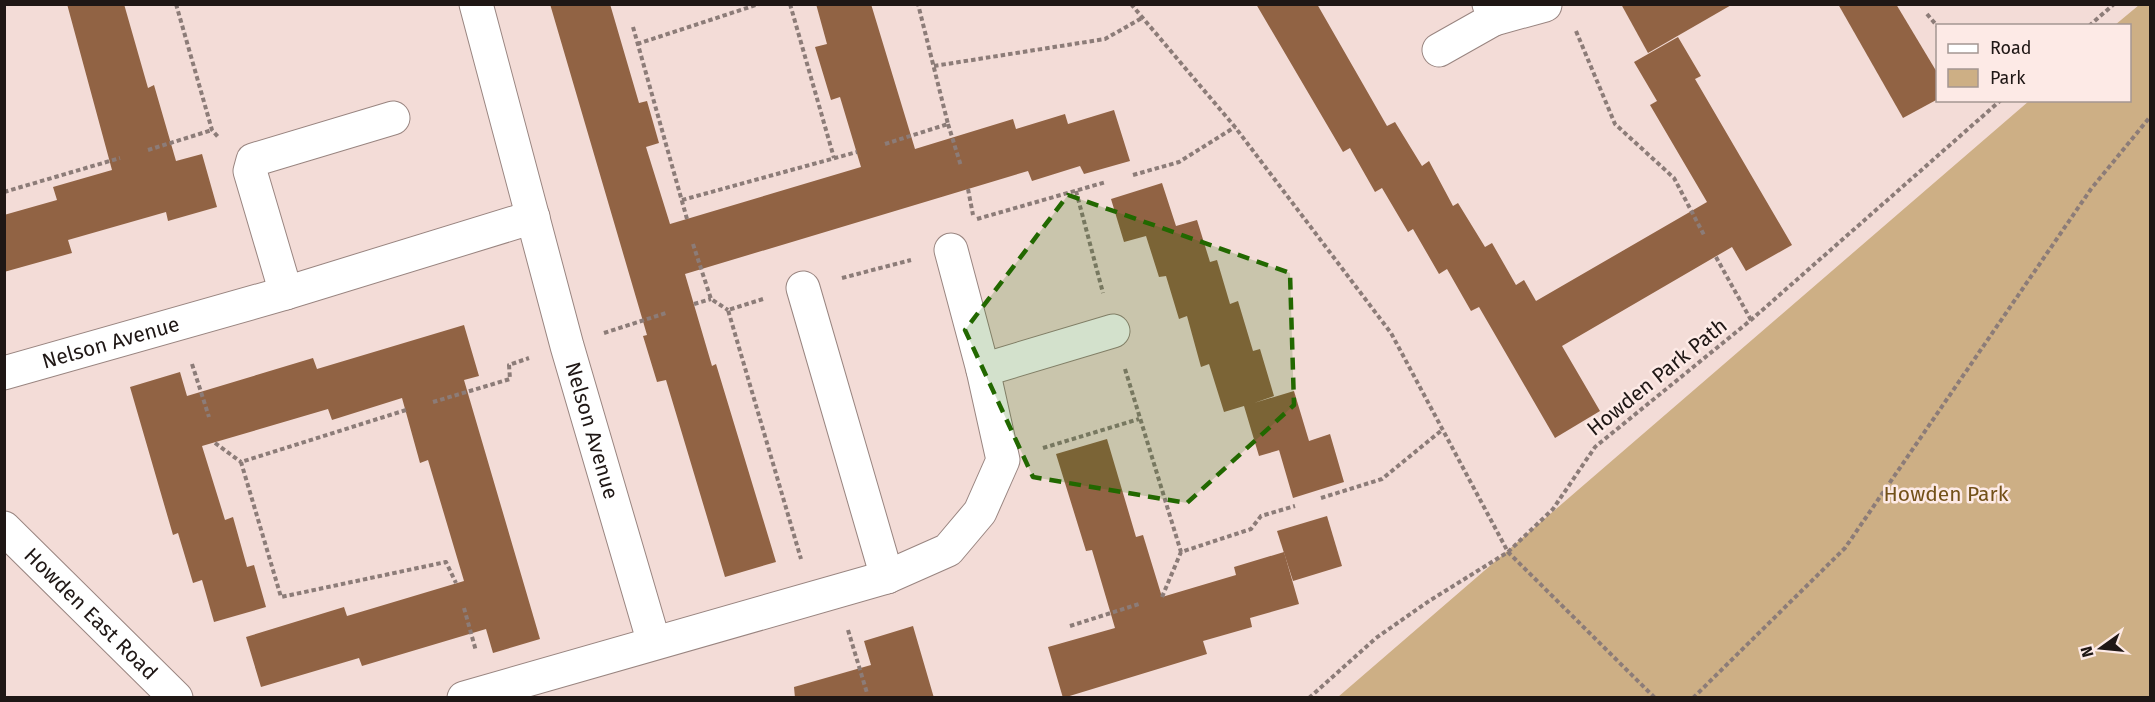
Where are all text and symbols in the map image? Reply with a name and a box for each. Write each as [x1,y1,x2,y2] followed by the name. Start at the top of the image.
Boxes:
[1936,24,2131,102] legend
[1990,37,2032,59] text: Road
[1990,67,2026,89] text: Park
[39,311,182,375] street label: Nelson Avenue
[1582,313,1732,441] street label: Howden Park Path
[559,359,624,502] street label: Nelson Avenue
[1884,481,2009,507] park label: Howden Park
[19,542,163,685] street label: Howden East Road
[2071,618,2131,678] north arrow
[2076,644,2098,659] text: N

